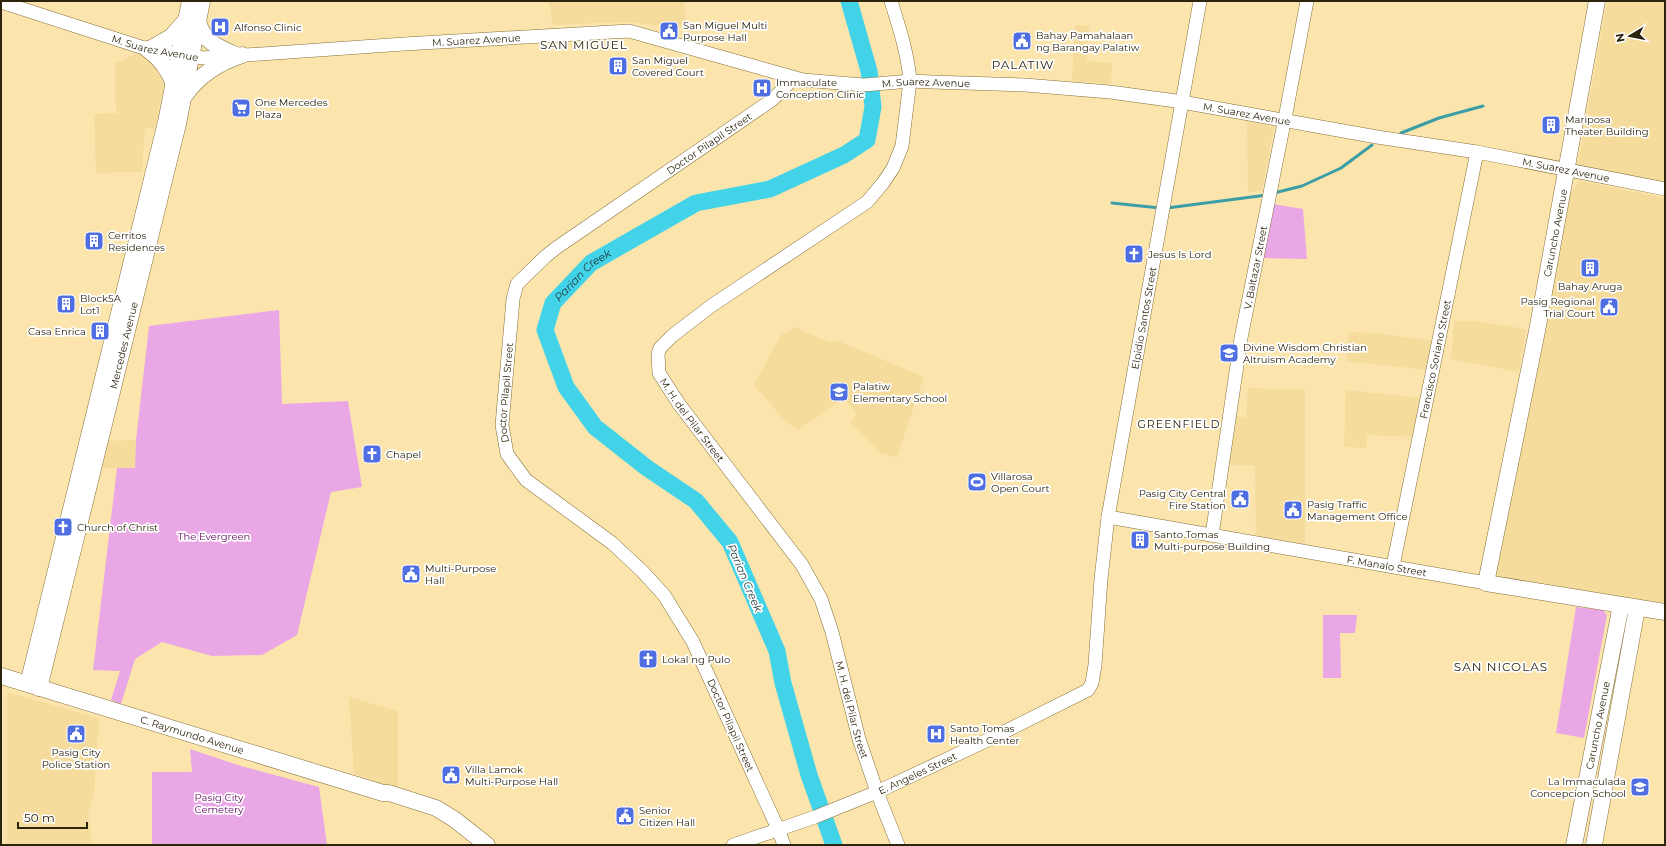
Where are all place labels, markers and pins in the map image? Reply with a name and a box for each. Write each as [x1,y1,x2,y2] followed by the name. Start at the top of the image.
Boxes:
[209,16,231,38] hospital icon: Alfonso Clinic
[683,19,767,44] place label: San Miguel Multi Purpose Hall
[658,20,680,42] public building icon: San Miguel Multi Purpose Hall
[234,21,302,34] place label: Alfonso Clinic
[1036,29,1140,54] place label: Bahay Pamahalaan ng Barangay Palatiw
[1011,30,1033,52] public building icon: Bahay Pamahalaan ng Barangay Palatiw
[632,54,704,79] place label: San Miguel Covered Court
[607,55,629,77] building icon: San Miguel Covered Court
[776,76,865,101] place label: Immaculate Conception Clinic
[751,77,773,99] hospital icon: Immaculate Conception Clinic
[255,96,328,121] place label: One Mercedes Plaza
[230,97,252,119] supermarket icon: One Mercedes Plaza
[1565,113,1649,138] place label: Mariposa Theater Building
[1540,114,1562,136] building icon: Mariposa Theater Building
[108,229,165,254] place label: Cerritos Residences
[83,230,105,252] building icon: Cerritos Residences
[1123,243,1145,265] church icon: Jesus Is Lord
[1147,248,1211,261] place label: Jesus Is Lord
[1579,257,1601,279] building icon: Bahay Aruga
[1558,280,1622,293] place label: Bahay Aruga
[80,292,122,317] place label: Block5A Lot1
[55,293,77,315] building icon: Block5A Lot1
[1521,295,1595,320] place label: Pasig Regional Trial Court
[1598,296,1620,318] public building icon: Pasig Regional Trial Court
[89,320,111,342] building icon: Casa Enrica
[28,325,86,338] place label: Casa Enrica
[1243,341,1367,366] place label: Divine Wisdom Christian Altruism Academy
[1218,342,1240,364] school or university icon: Divine Wisdom Christian Altruism Academy
[853,380,947,405] place label: Palatiw Elementary School
[828,381,850,403] school or university icon: Palatiw Elementary School
[361,443,383,465] church icon: Chapel
[386,448,421,461] place label: Chapel
[991,470,1050,495] place label: Villarosa Open Court
[966,471,988,493] sports icon: Villarosa Open Court
[1139,487,1226,512] place label: Pasig City Central Fire Station
[1229,488,1251,510] public building icon: Pasig City Central Fire Station
[1307,498,1408,523] place label: Pasig Traffic Management Office
[1282,499,1304,521] public building icon: Pasig Traffic Management Office
[52,516,74,538] church icon: Church of Christ
[77,521,158,534] place label: Church of Christ
[1154,528,1270,553] place label: Santo Tomas Multi-purpose Building
[1129,529,1151,551] building icon: Santo Tomas Multi-purpose Building
[425,562,496,587] place label: Multi-Purpose Hall
[400,563,422,585] public building icon: Multi-Purpose Hall
[637,648,659,670] church icon: Lokal ng Pulo
[662,653,730,666] place label: Lokal ng Pulo
[950,722,1020,747] place label: Santo Tomas Health Center
[65,723,87,745] public building icon: Pasig City Police Station
[925,723,947,745] hospital icon: Santo Tomas Health Center
[42,746,110,771] place label: Pasig City Police Station
[465,763,558,788] place label: Villa Lamok Multi-Purpose Hall
[440,764,462,786] public building icon: Villa Lamok Multi-Purpose Hall
[1530,775,1626,800] place label: La Immaculada Concepcion School
[1629,776,1651,798] school or university icon: La Immaculada Concepcion School
[639,804,695,829] place label: Senior Citizen Hall
[614,805,636,827] public building icon: Senior Citizen Hall

